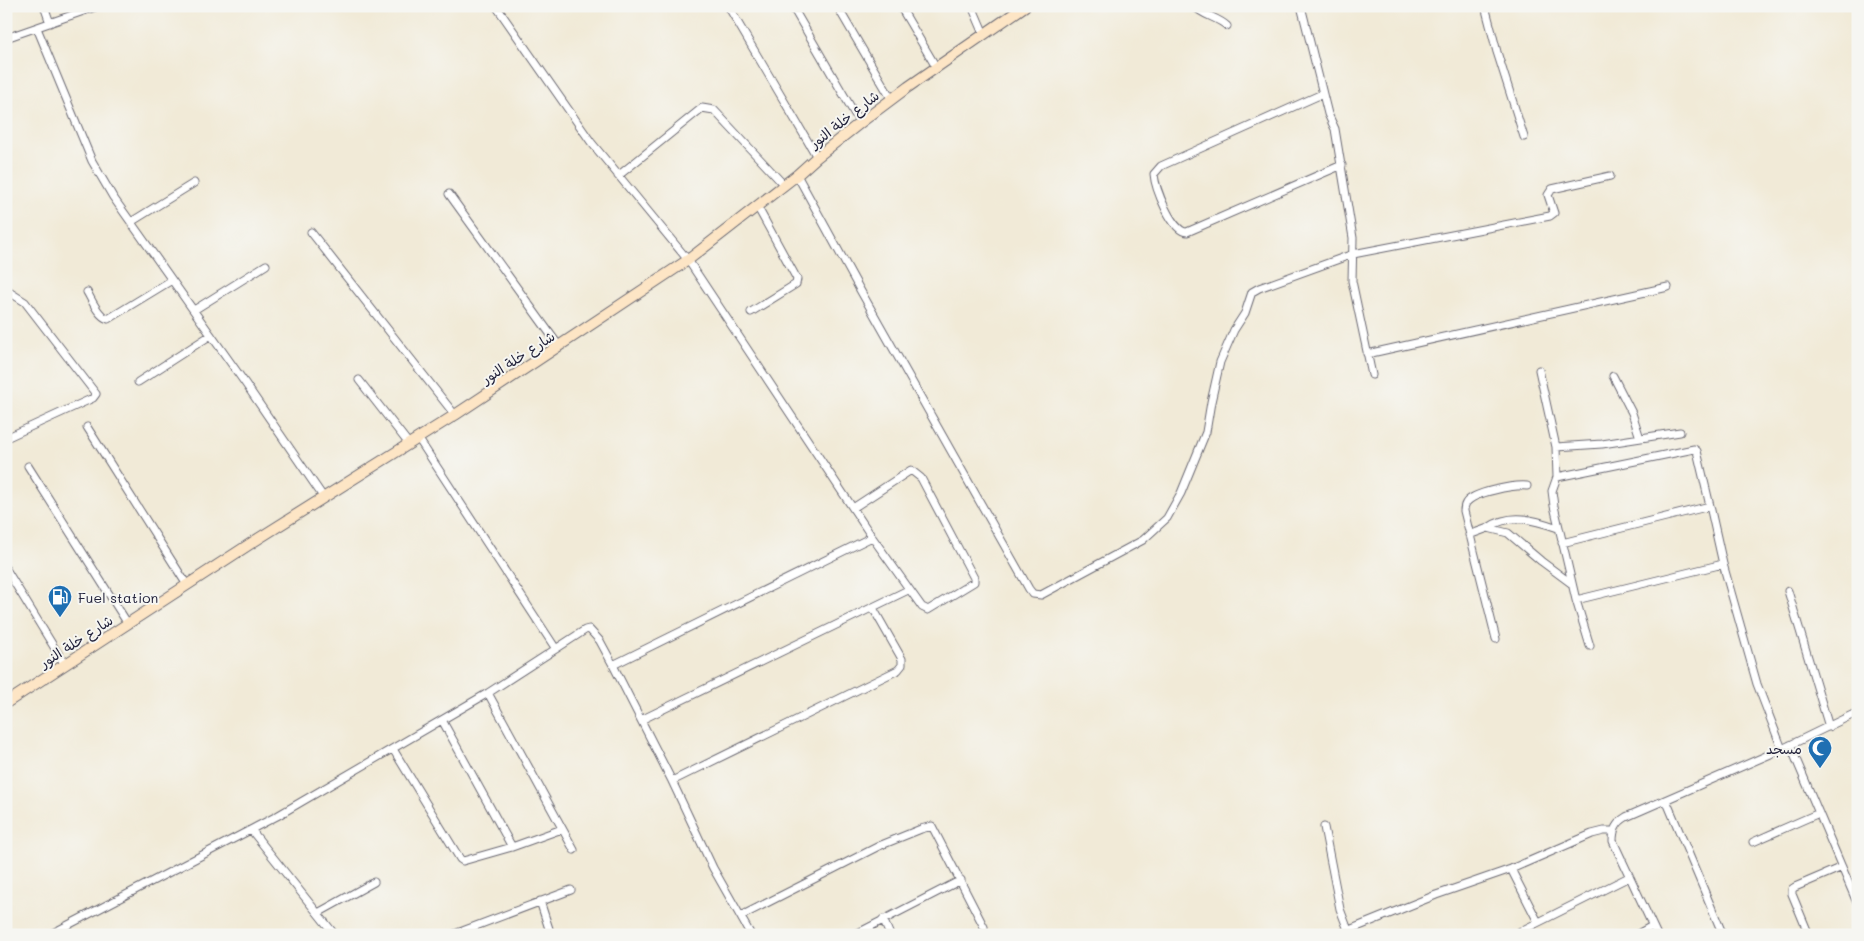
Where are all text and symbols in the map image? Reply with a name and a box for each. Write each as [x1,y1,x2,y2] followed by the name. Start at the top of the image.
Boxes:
[804,86,883,154] street label: شارع خلة النور
[477,326,559,389] street label: شارع خلة النور
[47,584,73,618] fuel station icon: Fuel station
[78,588,158,607] place label: Fuel station
[35,610,117,673] street label: شارع خلة النور
[1807,735,1833,769] mosque icon: مسجد
[1766,739,1802,758] place label: مسجد

